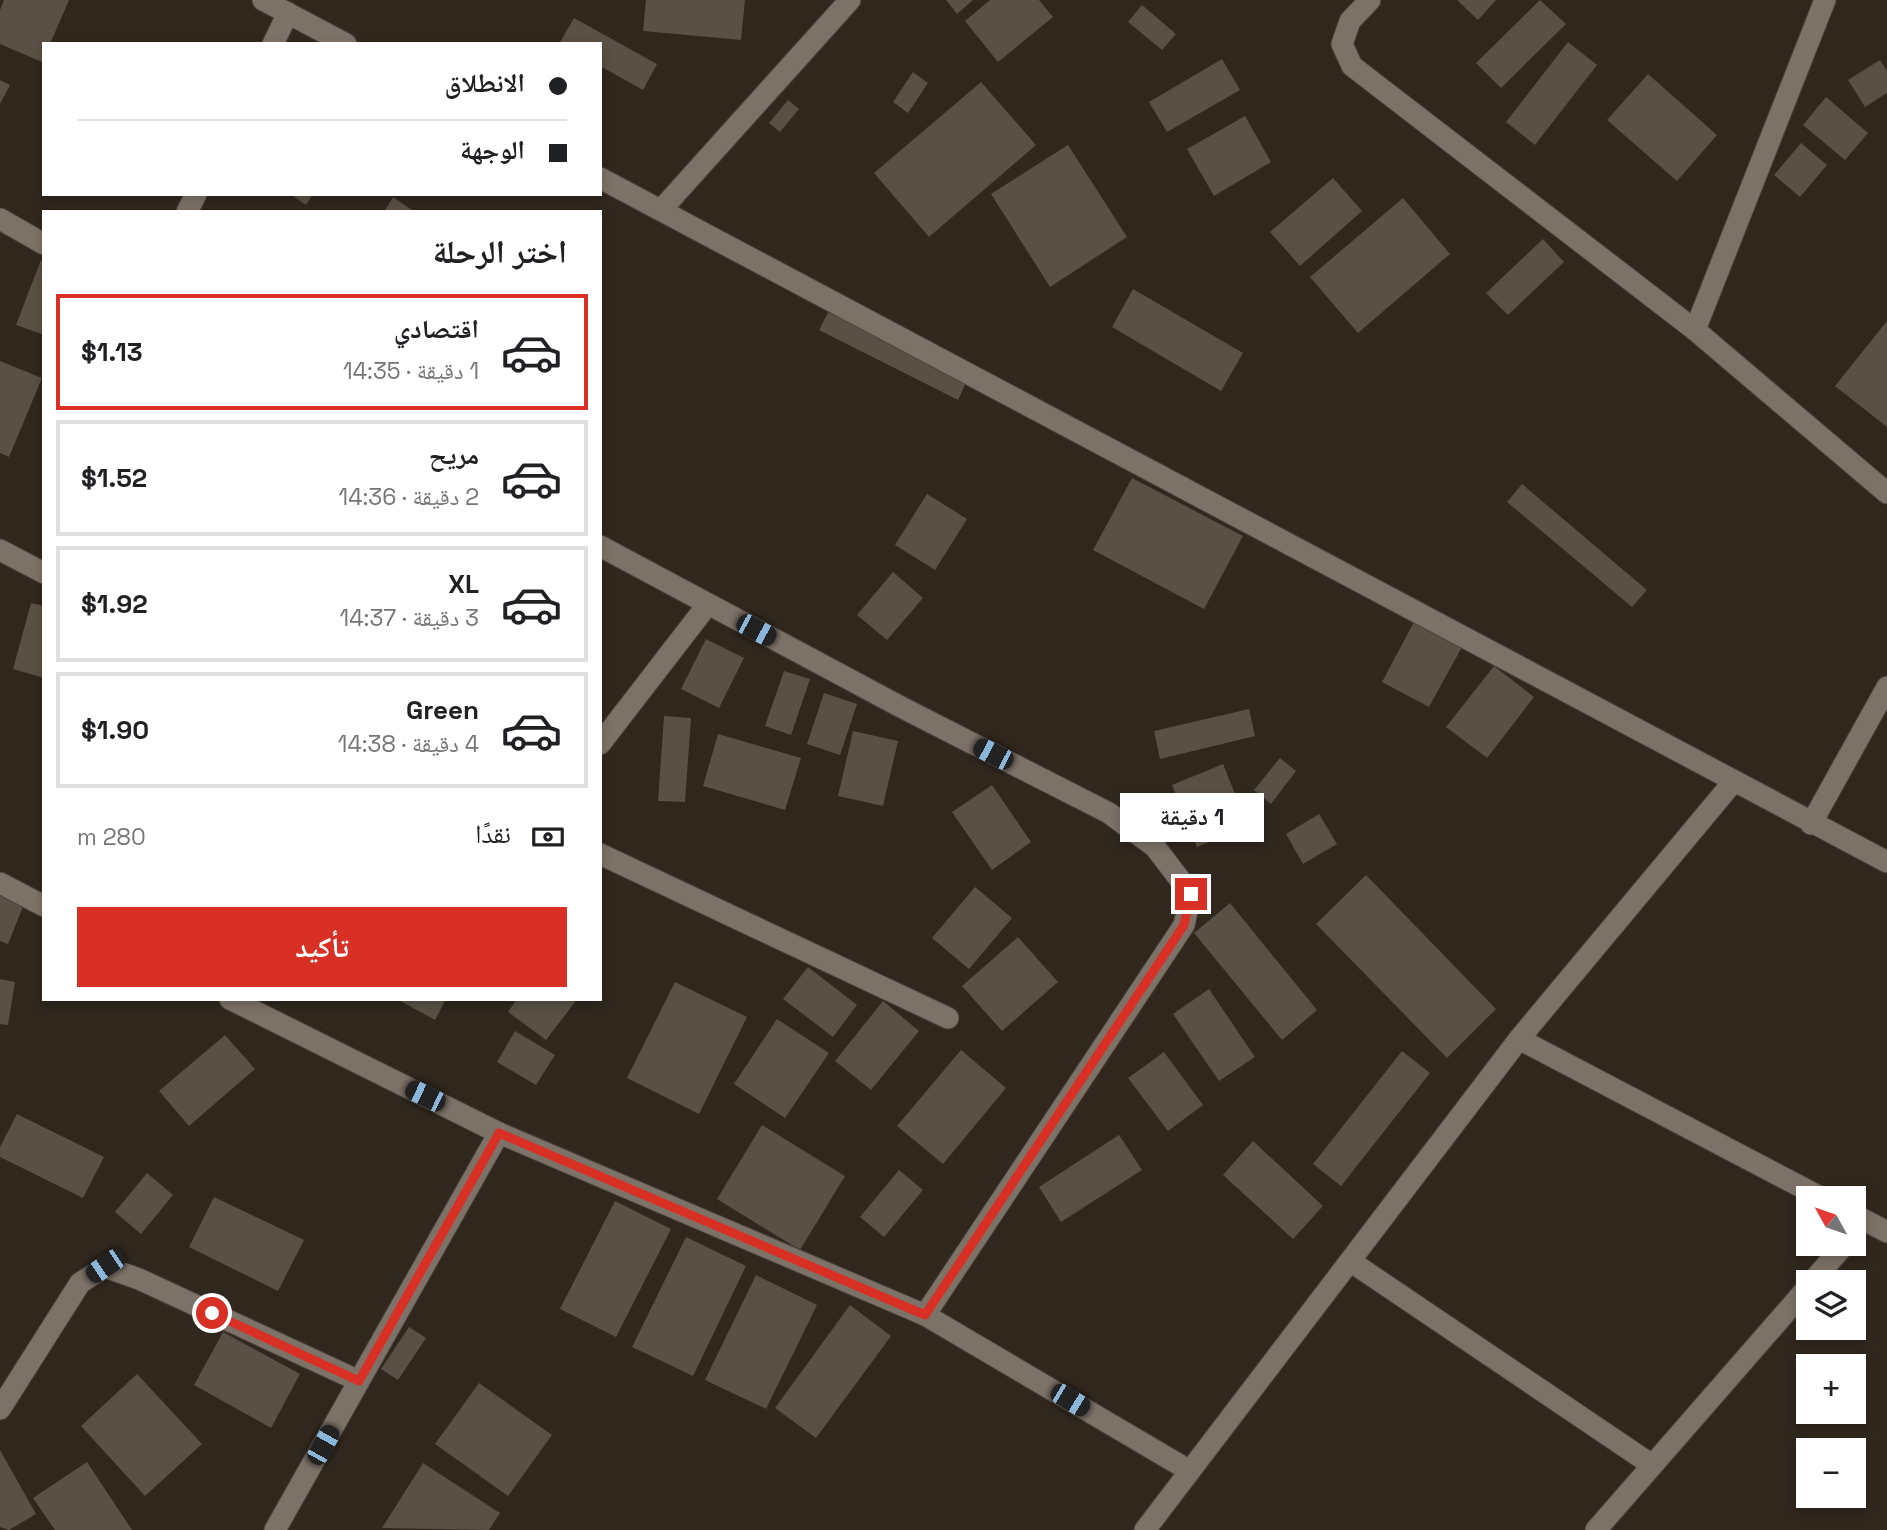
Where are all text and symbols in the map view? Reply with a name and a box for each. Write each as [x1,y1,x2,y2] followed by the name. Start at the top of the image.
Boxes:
[445,66,525,100] text: الانطلاق
[460,133,525,167] text: الوجهة
[433,232,567,272] text: اختر الرحلة
[394,312,479,346] text: اقتصادي
[500,321,563,384] icon: car
[81,335,142,369] text: $1.13
[343,356,479,386] text: 1 دقيقة · 14:35
[429,438,479,472] text: مريح
[500,447,563,510] icon: car
[81,461,147,495] text: $1.52
[339,482,479,512] text: 2 دقيقة · 14:36
[448,567,479,601] text: XL
[500,573,563,636] icon: car
[81,587,148,621] text: $1.92
[340,603,479,633] text: 3 دقيقة · 14:37
[733,611,780,649] car
[406,693,479,727] text: Green
[500,699,563,762] icon: car
[81,713,149,747] text: $1.90
[338,729,479,759] text: 4 دقيقة · 14:38
[970,735,1017,773] car
[1119,792,1263,842] callout: 1 دقيقة
[1160,802,1224,832] text: 1 دقيقة
[475,817,511,851] text: نقدًا
[529,818,567,856] icon: cash
[77,822,146,852] text: 280 m
[1175,878,1207,910] route end
[77,907,567,987] button: تأكيد
[402,1077,449,1115] car
[1796,1186,1866,1256] north arrow
[1796,1186,1866,1508] map controls
[82,1246,129,1286] car
[1796,1270,1866,1340] button: layers
[196,1297,228,1329] route start
[1796,1354,1866,1424] button: +
[1047,1380,1094,1420] car
[304,1422,343,1468] car
[1796,1438,1866,1508] button: −

